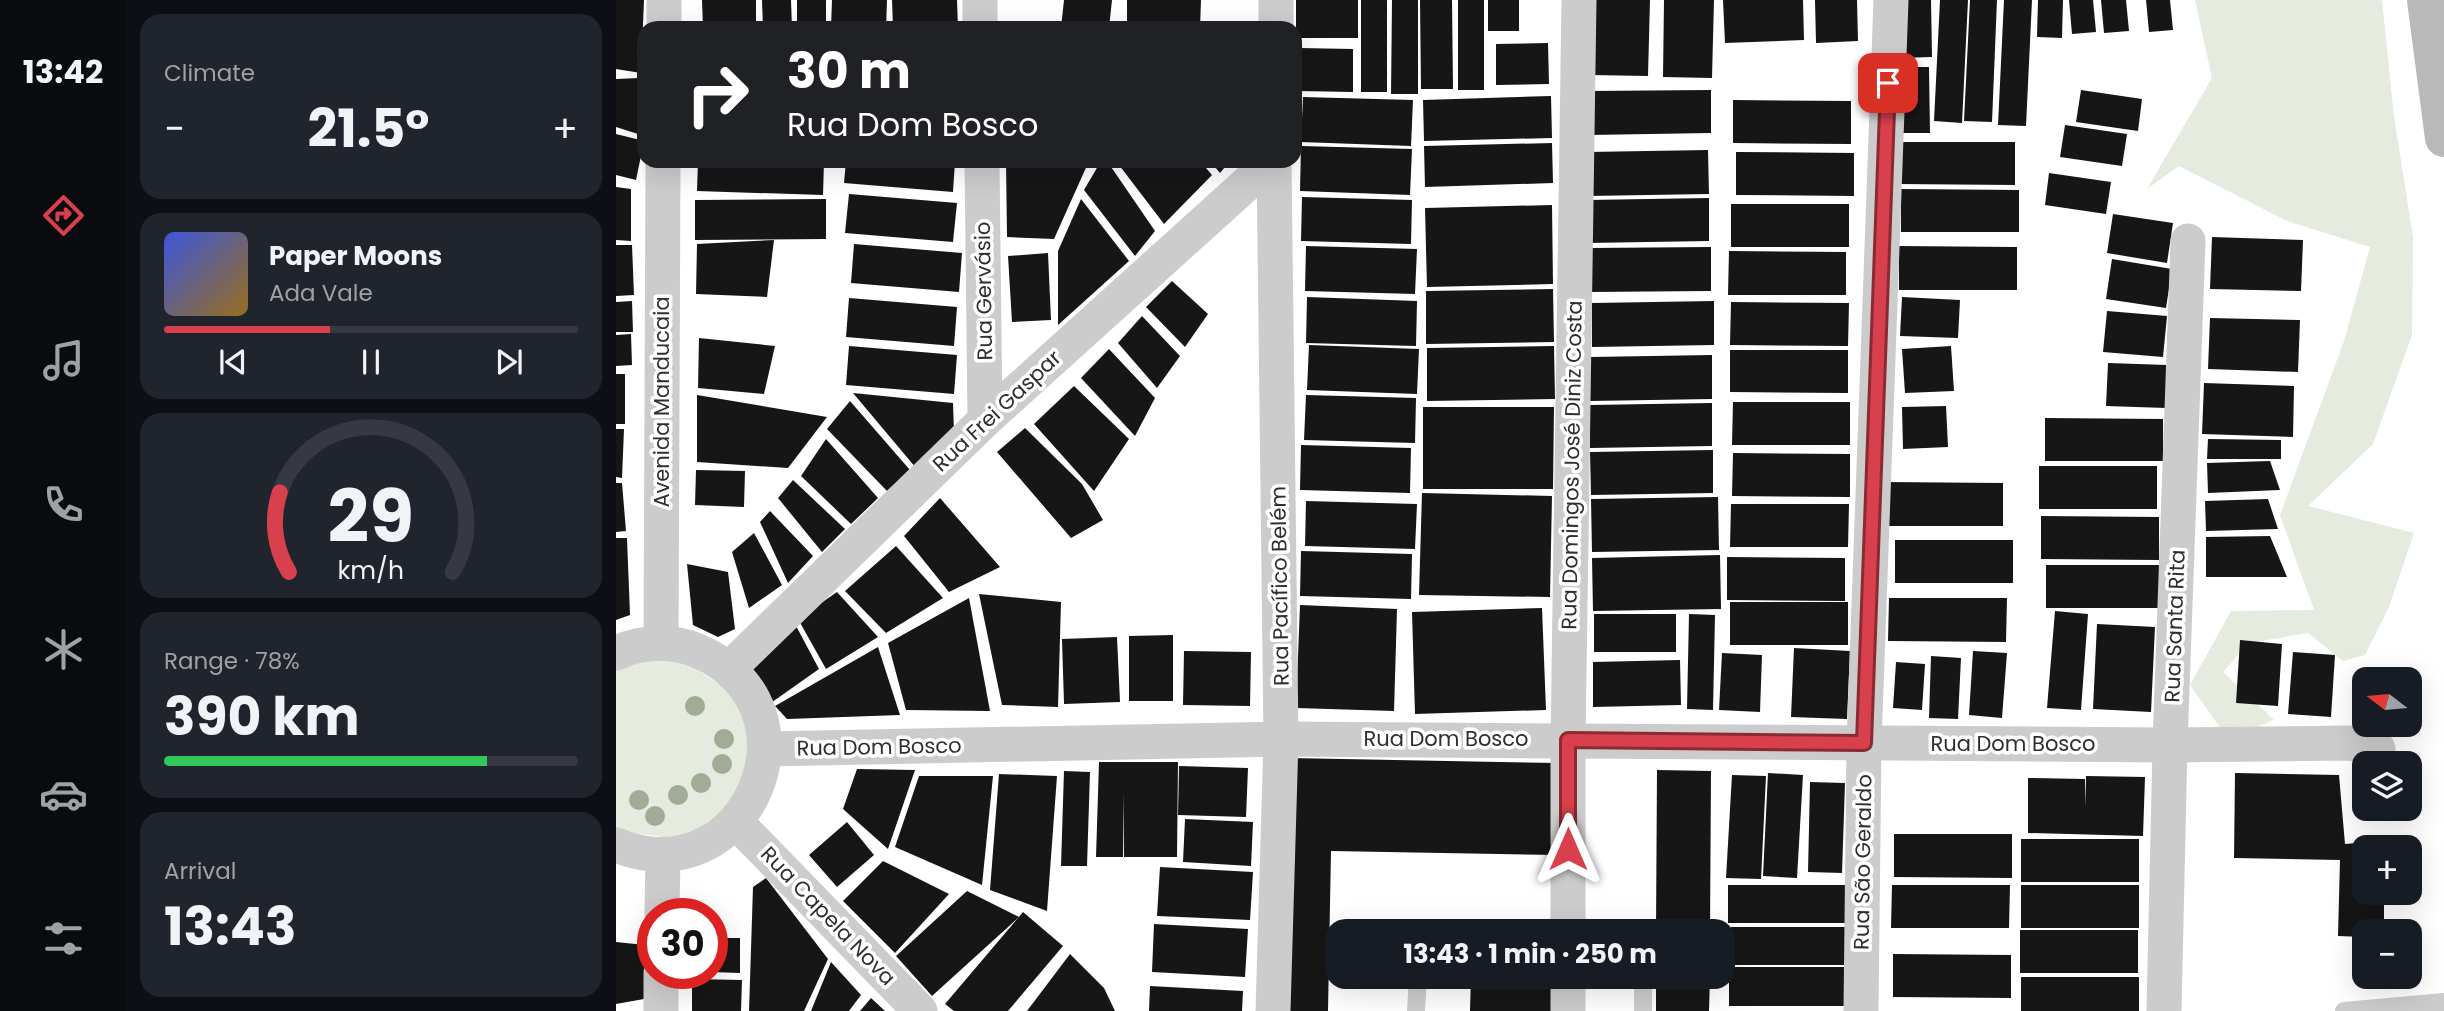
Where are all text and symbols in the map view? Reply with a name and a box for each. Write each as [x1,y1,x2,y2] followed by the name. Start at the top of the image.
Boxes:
[787,37,911,105] text: 30 m
[23,49,103,94] text: 13:42
[672,49,763,140] icon: right
[1858,53,1918,113] pin
[164,57,255,89] text: Climate
[1869,64,1907,102] icon: arrive
[308,92,429,165] text: 21.5°
[164,102,185,155] text: −
[552,102,578,155] text: +
[787,102,1038,147] text: Rua Dom Bosco
[39,191,88,240] icon: directions
[968,221,999,361] street label: Rua Gervásio
[269,238,442,274] text: Paper Moons
[269,277,373,309] text: Ada Vale
[647,296,676,508] street label: Avenida Manducaia
[1554,300,1589,630] street label: Rua Domingos José Diniz Costa
[39,336,88,385] icon: music
[214,343,252,381] icon: previous
[352,343,390,381] icon: pause
[490,343,528,381] icon: next
[926,343,1067,478] street label: Rua Frei Gaspar
[328,466,414,567] text: 29
[39,480,88,529] icon: phone
[1263,486,1296,686] street label: Rua Pacífico Belém
[2157,549,2192,703] street label: Rua Santa Rita
[338,552,404,587] text: km/h
[39,625,88,674] icon: climate
[164,645,300,677] text: Range · 78%
[2352,667,2422,737] north arrow
[2352,667,2422,989] map controls
[164,680,360,753] text: 390 km
[1364,724,1529,753] street label: Rua Dom Bosco
[1931,729,2096,758] street label: Rua Dom Bosco
[796,731,962,762] street label: Rua Dom Bosco
[2352,751,2422,821] button: layers
[39,770,88,819] icon: car
[1846,774,1879,950] street label: Rua São Geraldo
[1531,812,1605,886] position arrow
[2352,835,2422,905] button: +
[754,840,902,991] street label: Rua Capela Nova
[164,855,236,887] text: Arrival
[164,890,296,963] text: 13:43
[637,898,728,989] speed limit sign: 30
[39,914,88,963] icon: filters
[2352,919,2422,989] button: −
[1403,936,1657,972] text: 13:43 · 1 min · 250 m

